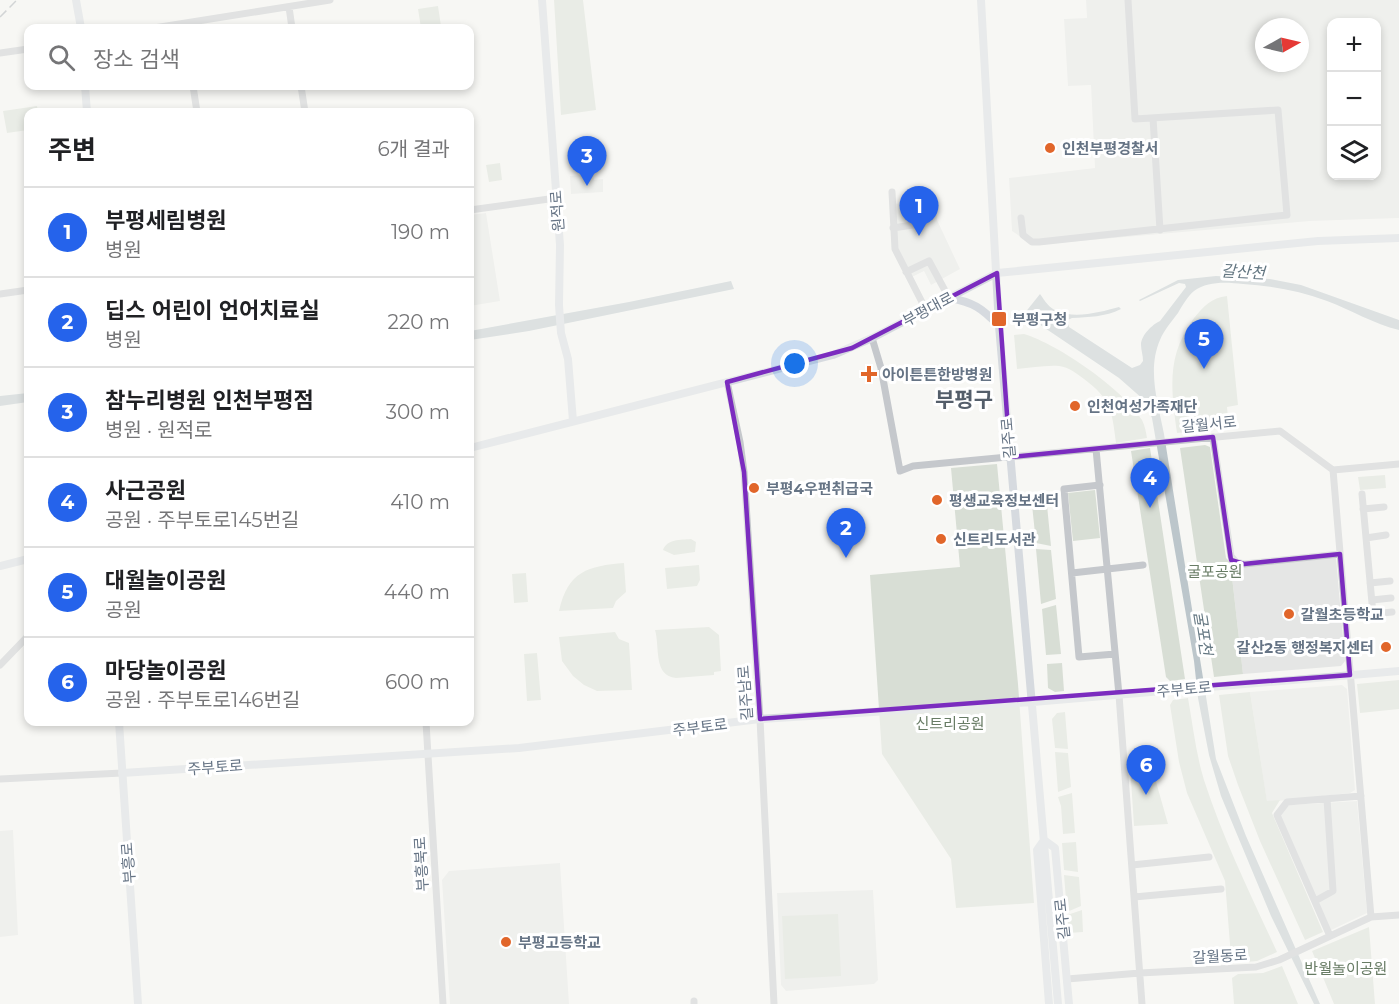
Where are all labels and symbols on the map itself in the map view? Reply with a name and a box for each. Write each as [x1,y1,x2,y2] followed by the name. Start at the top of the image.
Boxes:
[1255,18,1309,72] north arrow
[568,136,606,186] pin: 3
[1062,139,1159,158] place label: 인천부평경찰서
[1043,141,1057,155] marker: 인천부평경찰서
[900,186,938,236] pin: 1
[546,190,568,232] street label: 원적로
[1220,261,1268,283] water label: 갈산천
[899,288,957,330] street label: 부평대로
[990,310,1008,328] marker: 부평구청
[1012,310,1067,329] place label: 부평구청
[1184,320,1224,369] pin: 5
[780,349,809,378] your location
[860,365,878,383] marker: 아이튼튼한방병원
[882,365,992,384] place label: 아이튼튼한방병원
[935,387,993,412] district label: 부평구
[1087,397,1198,416] place label: 인천여성가족재단
[1068,399,1082,413] marker: 인천여성가족재단
[1181,412,1237,436] street label: 갈월서로
[997,417,1019,459] street label: 길주로
[1130,458,1170,508] pin: 4
[766,479,873,498] place label: 부평4우편취급국
[747,481,761,495] marker: 부평4우편취급국
[949,491,1059,510] place label: 평생교육정보센터
[930,493,944,507] marker: 평생교육정보센터
[826,508,866,558] pin: 2
[953,530,1036,549] place label: 신트리도서관
[934,532,948,546] marker: 신트리도서관
[1187,562,1243,581] park label: 굴포공원
[1301,605,1384,624] place label: 갈월초등학교
[1282,607,1296,621] marker: 갈월초등학교
[1190,610,1216,659] water label: 굴포천
[1237,638,1374,657] place label: 갈산2동 행정복지센터
[1379,640,1393,654] marker: 갈산2동 행정복지센터
[734,665,756,721] street label: 길주남로
[1156,677,1212,701] street label: 주부토로
[671,714,729,740] street label: 주부토로
[915,714,985,733] park label: 신트리공원
[1126,746,1166,795] pin: 6
[187,756,243,778] street label: 주부토로
[410,836,432,892] street label: 부흥북로
[117,842,139,884] street label: 부흥로
[1050,897,1074,941] street label: 길주로
[518,933,601,952] place label: 부평고등학교
[499,935,513,949] marker: 부평고등학교
[1192,945,1248,967] street label: 갈월동로
[1305,959,1387,978] park label: 반월놀이공원

